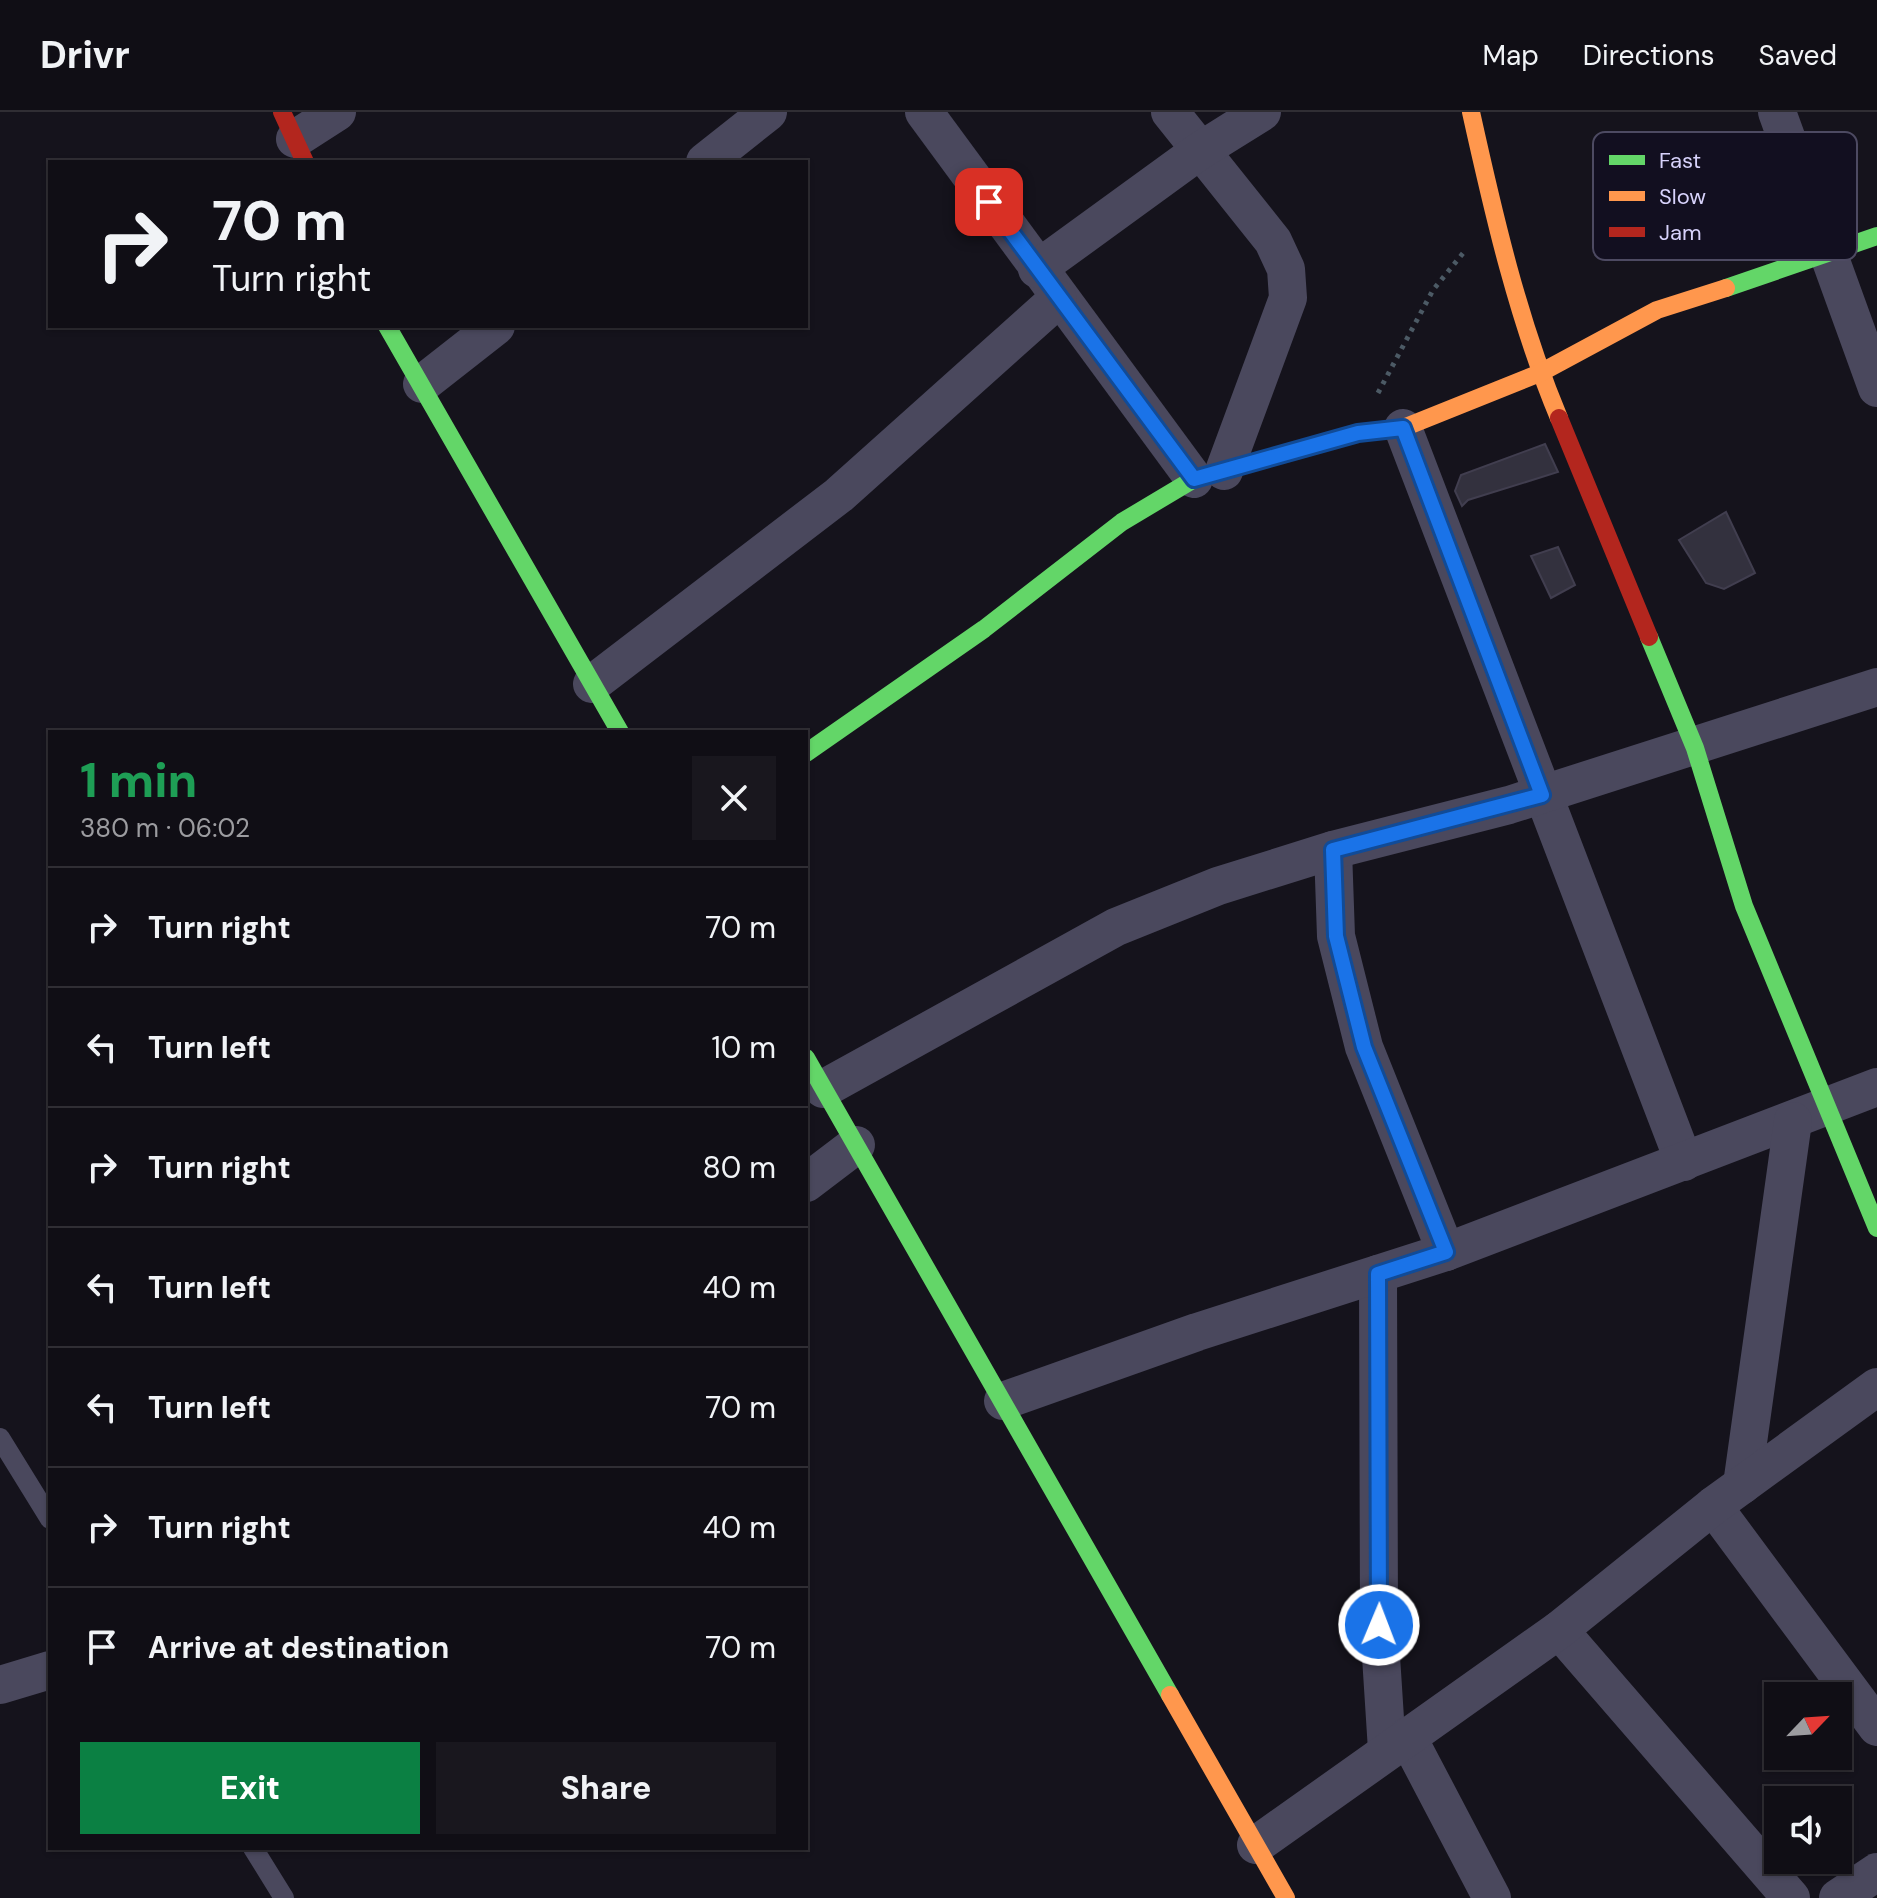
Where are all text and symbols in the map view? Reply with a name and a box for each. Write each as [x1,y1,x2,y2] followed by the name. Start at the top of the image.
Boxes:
[40,30,130,80] text: Drivr
[1482,37,1539,74] text: Map
[1583,37,1715,74] text: Directions
[1759,37,1837,74] text: Saved
[1593,132,1857,260] legend
[1659,146,1701,175] text: Fast
[955,168,1023,236] pin
[967,180,1011,224] icon: arrive
[1659,182,1706,211] text: Slow
[212,184,347,257] text: 70 m
[80,192,184,296] icon: right
[1659,218,1702,247] text: Jam
[212,255,371,302] text: Turn right
[80,749,197,812] text: 1 min
[692,756,776,840] button: close
[80,811,250,845] text: 380 m · 06:02
[80,905,124,949] icon: right
[148,908,291,947] text: Turn right
[705,908,776,947] text: 70 m
[80,1025,124,1069] icon: left
[148,1028,271,1067] text: Turn left
[711,1028,776,1067] text: 10 m
[80,1145,124,1189] icon: right
[148,1148,291,1187] text: Turn right
[703,1148,776,1187] text: 80 m
[80,1265,124,1309] icon: left
[148,1268,271,1307] text: Turn left
[703,1268,776,1307] text: 40 m
[80,1385,124,1429] icon: left
[148,1388,271,1427] text: Turn left
[705,1388,776,1427] text: 70 m
[80,1505,124,1549] icon: right
[148,1508,291,1547] text: Turn right
[703,1508,776,1547] text: 40 m
[1337,1583,1421,1667] position arrow
[80,1625,124,1669] icon: arrive
[148,1628,449,1667] text: Arrive at destination
[705,1628,776,1667] text: 70 m
[1764,1682,1852,1770] north arrow
[1764,1682,1852,1874] map controls
[80,1742,420,1834] button: Exit
[436,1742,776,1834] button: Share
[1764,1786,1852,1874] button: sound

